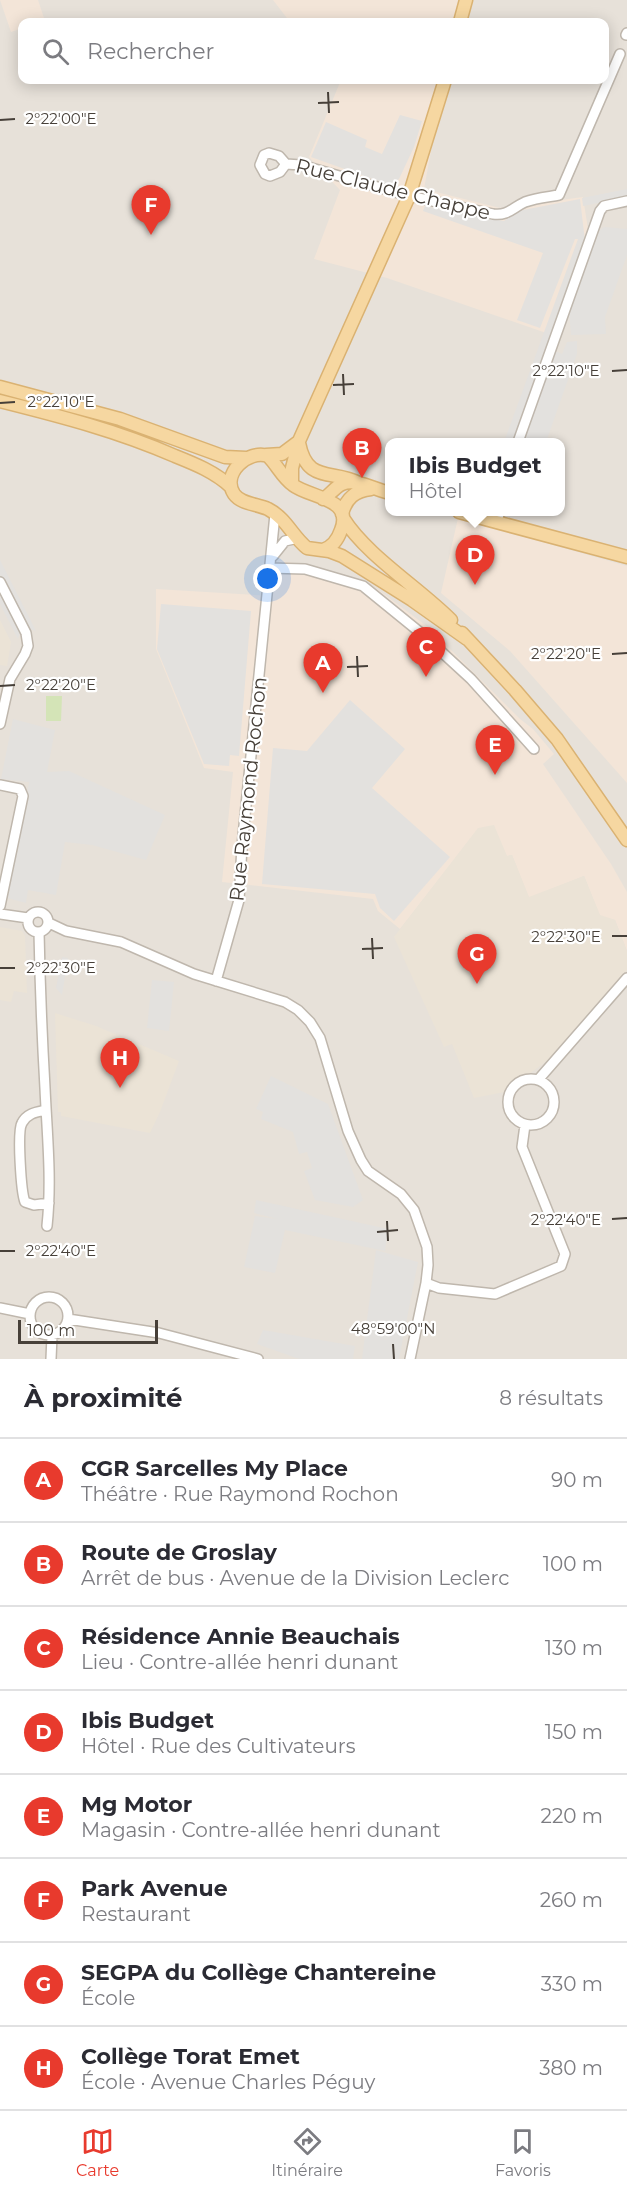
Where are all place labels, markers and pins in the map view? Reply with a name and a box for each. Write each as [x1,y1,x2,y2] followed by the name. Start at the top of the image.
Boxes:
[132,186,170,235] pin: F
[342,428,382,478] pin: B
[456,536,494,585] pin: D
[406,628,446,677] pin: C
[304,644,342,693] pin: A
[476,726,514,775] pin: E
[458,934,496,984] pin: G
[100,1038,140,1088] pin: H

